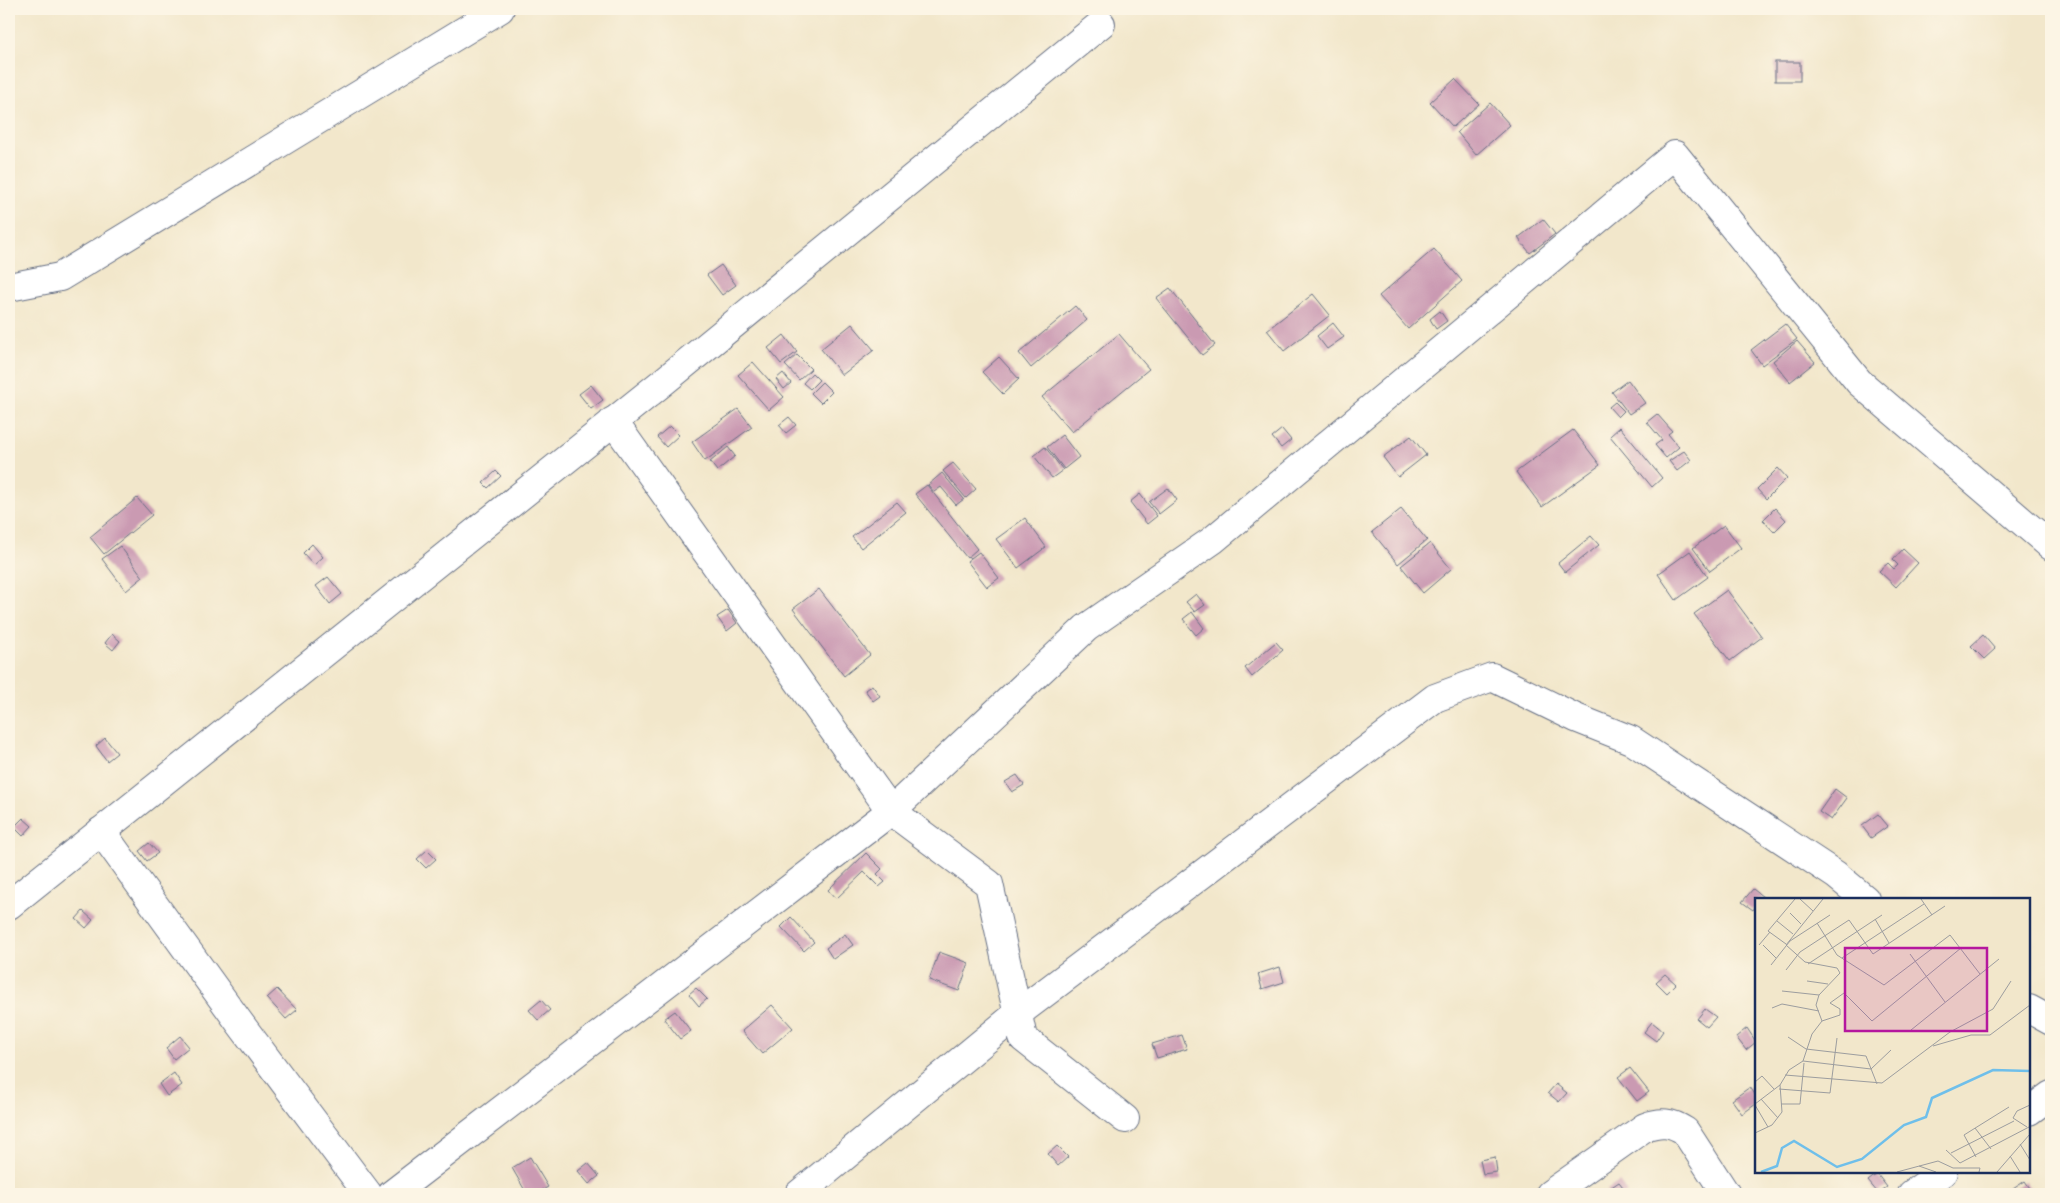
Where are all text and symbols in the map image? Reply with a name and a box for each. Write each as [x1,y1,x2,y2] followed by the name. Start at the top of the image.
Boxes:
[1755,898,2030,1173] inset map

